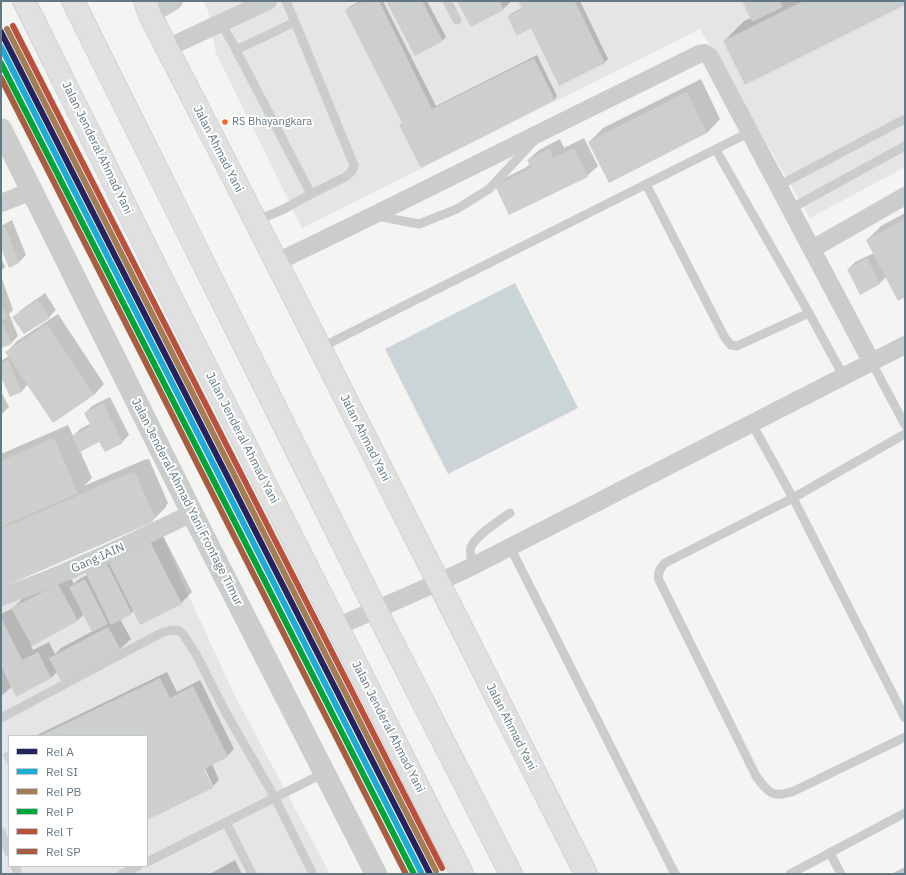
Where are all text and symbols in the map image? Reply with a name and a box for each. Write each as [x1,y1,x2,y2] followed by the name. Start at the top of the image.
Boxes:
[59,79,135,217] street label: Jalan Jenderal Ahmad Yani
[190,103,246,195] street label: Jalan Ahmad Yani
[232,115,312,129] place label: RS Bhayangkara
[220,117,230,127] marker: RS Bhayangkara
[203,370,281,506] street label: Jalan Jenderal Ahmad Yani
[337,392,393,484] street label: Jalan Ahmad Yani
[128,396,246,608] street label: Jalan Jenderal Ahmad Yani Frontage Timur
[69,540,127,576] street label: Gang IAIN
[349,659,427,795] street label: Jalan Jenderal Ahmad Yani
[483,681,539,773] street label: Jalan Ahmad Yani
[8,735,148,867] legend
[46,744,74,759] text: Rel A
[46,764,78,779] text: Rel SI
[46,784,81,799] text: Rel PB
[46,804,73,819] text: Rel P
[46,824,73,839] text: Rel T
[46,844,80,859] text: Rel SP

